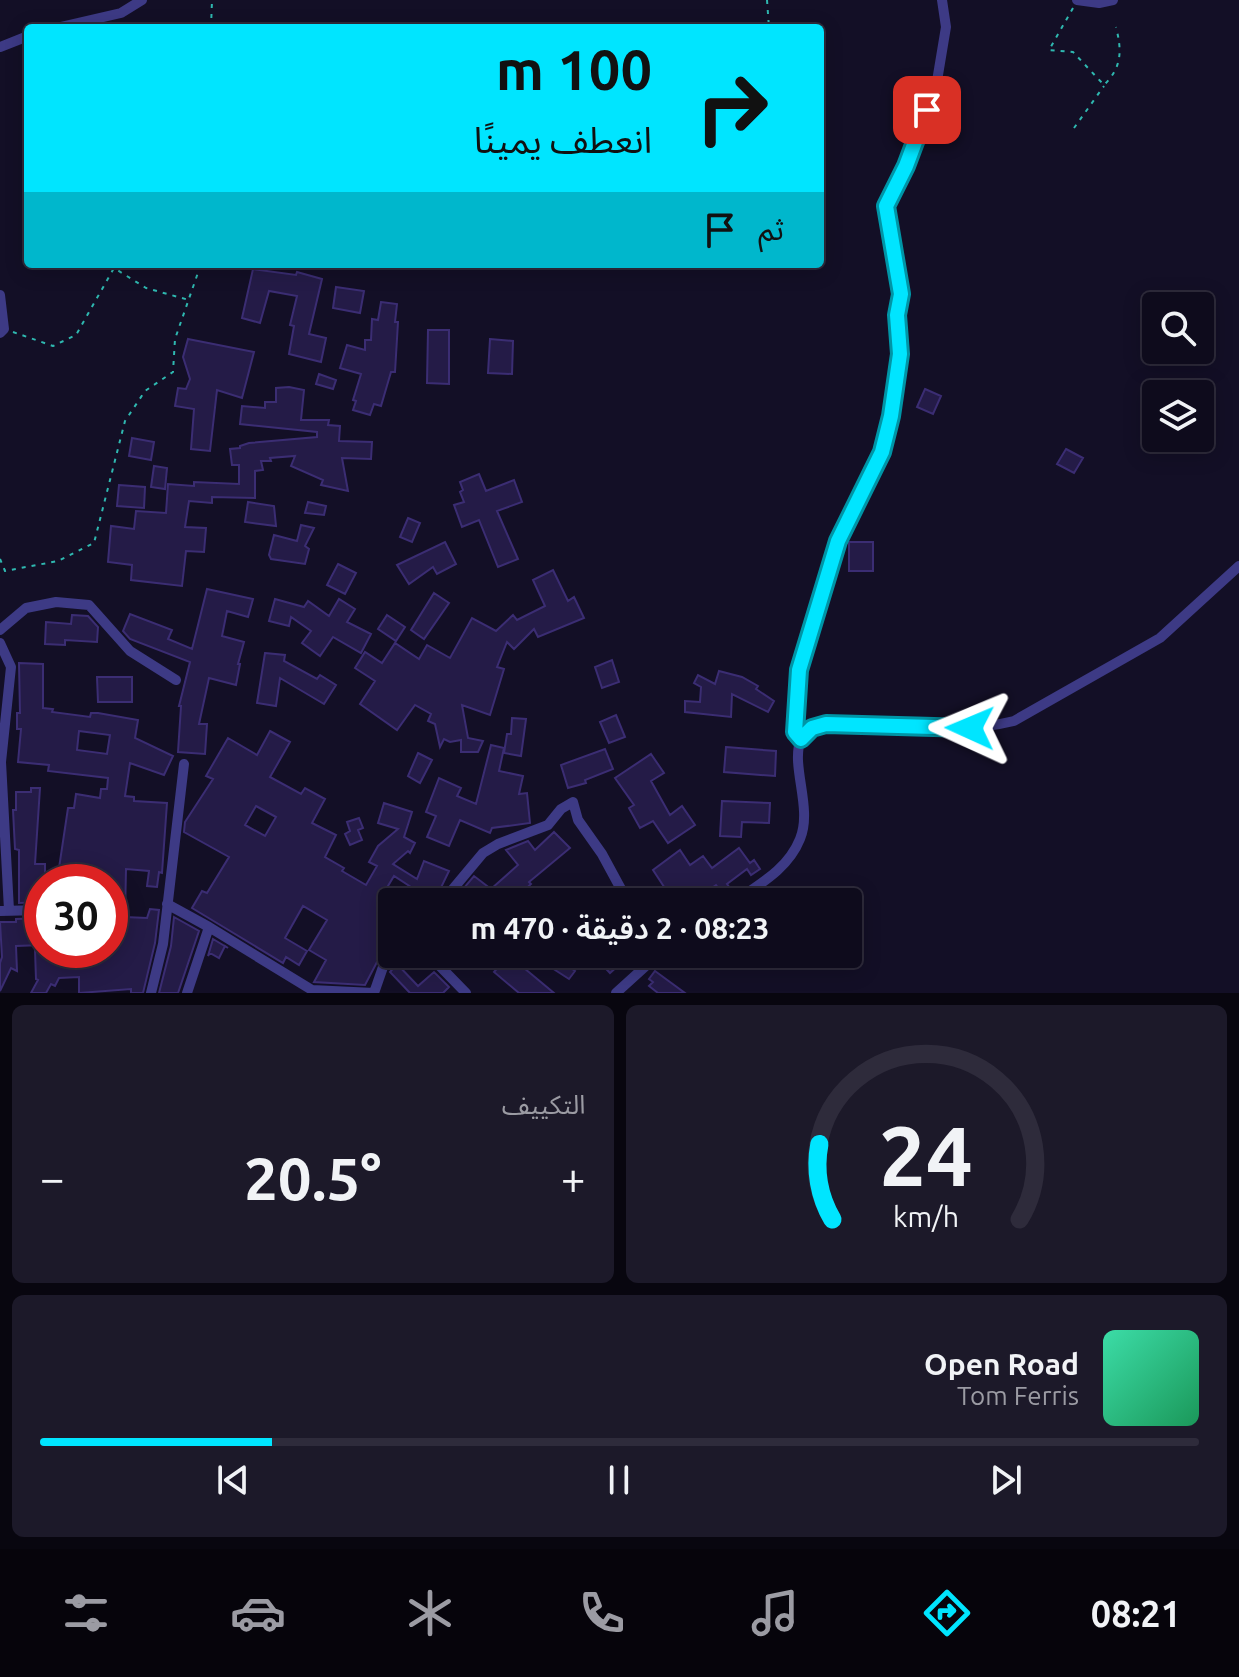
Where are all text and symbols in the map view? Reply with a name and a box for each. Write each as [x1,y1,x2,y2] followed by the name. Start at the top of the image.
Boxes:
[496,38,652,101] text: 100 m
[680,56,784,160] icon: right
[893,76,961,144] pin
[905,88,949,132] icon: arrive
[474,119,652,160] text: انعطف يمينًا
[698,208,742,252] icon: arrive
[758,212,784,246] text: ثم
[1142,292,1214,452] map controls
[1142,292,1214,364] button: search
[1142,380,1214,452] button: layers
[928,686,1012,770] position arrow
[24,864,128,968] speed limit sign: 30
[471,911,769,945] text: 08:23 · 2 دقيقة · 470 m
[502,1090,586,1119] text: التكييف
[879,1108,973,1202] text: 24
[244,1144,381,1211] text: 20.5°
[40,1153,65,1202] text: −
[561,1153,586,1202] text: +
[893,1200,959,1232] text: km/h
[924,1347,1079,1381] text: Open Road
[957,1381,1079,1410] text: Tom Ferris
[211,1458,255,1502] icon: previous
[597,1458,641,1502] icon: pause
[984,1458,1028,1502] icon: next
[58,1585,114,1641] icon: filters
[230,1585,286,1641] icon: car
[402,1585,458,1641] icon: climate
[574,1585,630,1641] icon: phone
[747,1585,803,1641] icon: music
[919,1585,975,1641] icon: directions
[1091,1593,1181,1634] text: 08:21

